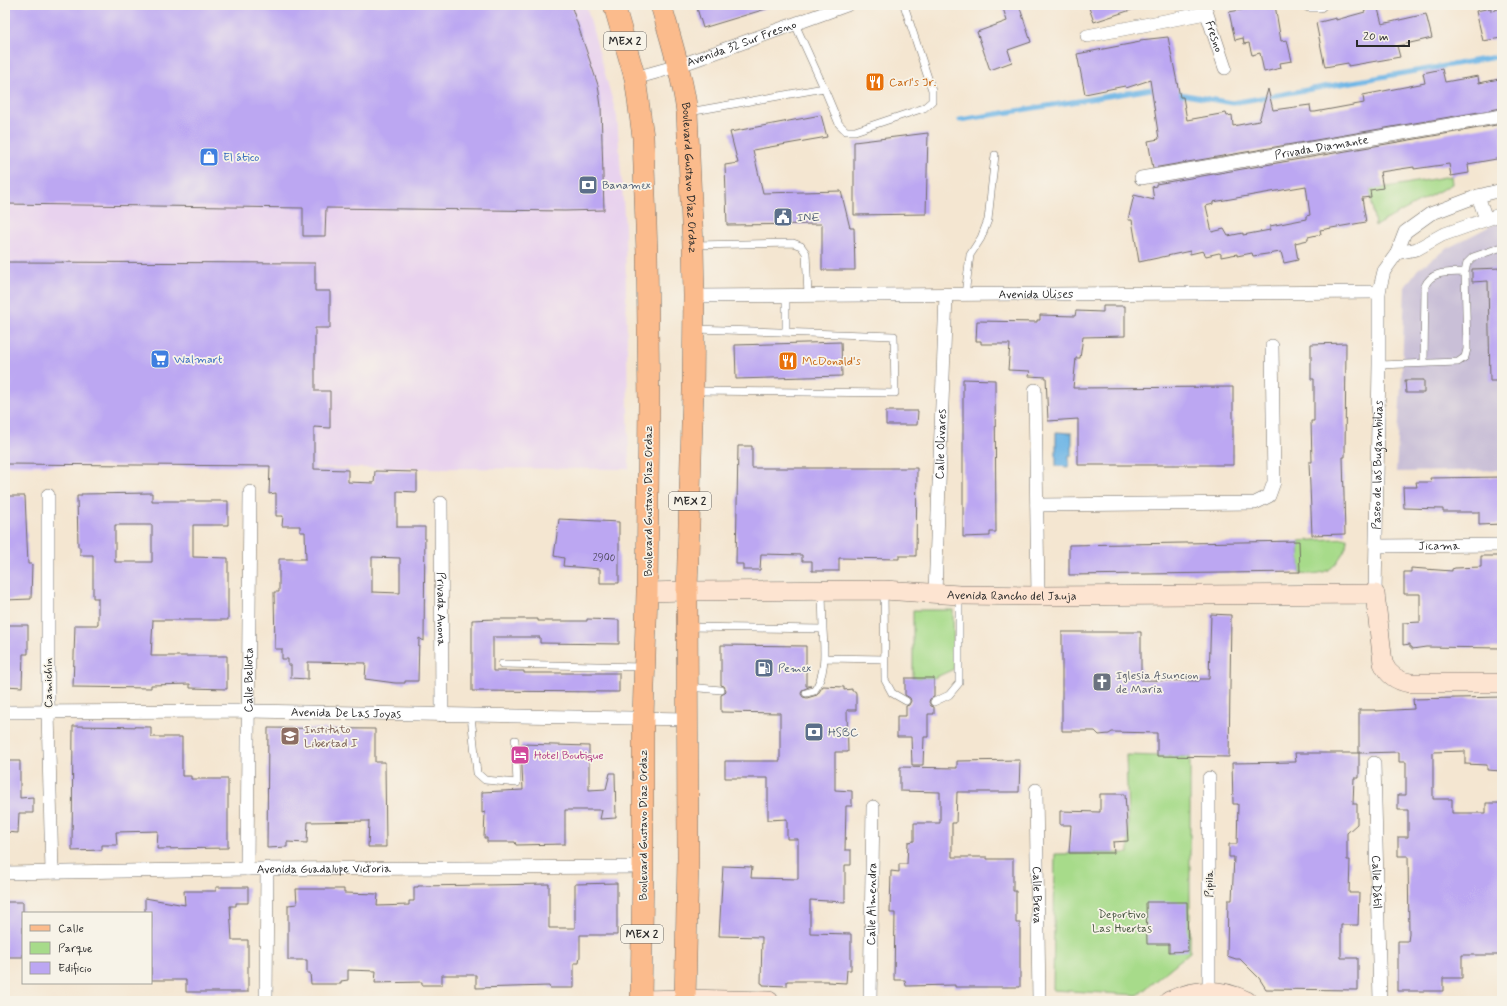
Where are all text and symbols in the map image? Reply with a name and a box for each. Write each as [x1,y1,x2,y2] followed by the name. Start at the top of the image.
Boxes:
[684,17,799,71] street label: Avenida 32 Sur Fresno
[1201,19,1226,55] street label: Fresno
[1357,22,1409,48] scale bar
[1363,29,1389,45] text: 20 m
[604,32,646,50] road number: MEX 2
[864,71,886,93] restaurant icon: Carl's Jr.
[889,75,936,91] place label: Carl's Jr.
[677,101,700,253] street label: Boulevard Gustavo Díaz Ordaz
[1273,132,1370,164] street label: Privada Diamante
[198,146,220,168] shop icon: El ático
[223,150,259,166] place label: El ático
[577,174,599,196] bank icon: Banamex
[602,178,651,194] place label: Banamex
[772,206,794,228] public building icon: INE
[797,210,820,226] place label: INE
[999,287,1073,303] street label: Avenida Ulises
[149,348,171,370] supermarket icon: Walmart
[777,350,799,372] restaurant icon: McDonald's
[174,352,223,368] place label: Walmart
[802,354,862,370] place label: McDonald's
[1369,399,1388,530] street label: Paseo de las Bugambilias
[932,408,951,480] street label: Calle Olivares
[641,426,657,576] street label: Boulevard Gustavo Díaz Ordaz
[669,492,711,510] road number: MEX 2
[1418,538,1461,555] street label: Jicama
[593,552,616,565] house number: 2900
[432,572,449,647] street label: Privada Anona
[947,587,1077,605] street label: Avenida Rancho del Jauja
[241,647,258,712] street label: Calle Bellota
[753,657,775,679] fuel station icon: Pemex
[41,658,57,708] street label: Camichín
[778,661,811,677] place label: Pemex
[1116,668,1198,698] place label: Iglesia Asuncion de Maria
[1091,671,1113,693] church icon: Iglesia Asuncion de Maria
[291,705,401,723] street label: Avenida De Las Joyas
[803,721,825,743] bank icon: HSBC
[304,722,358,752] place label: Instituto Libertad I
[279,725,301,747] school or university icon: Instituto Libertad I
[828,725,859,741] place label: HSBC
[509,744,531,766] hotel icon: Hotel Boutique
[534,748,604,764] place label: Hotel Boutique
[636,750,652,900] street label: Boulevard Gustavo Díaz Ordaz
[1367,855,1385,909] street label: Calle Dátil
[257,861,392,878] street label: Avenida Guadalupe Victoria
[864,862,881,945] street label: Calle Almendra
[1028,866,1045,924] street label: Calle Breva
[1202,870,1218,898] street label: Pipila
[1092,907,1152,937] park label: Deportivo Las Huertas
[22,912,152,984] legend
[58,921,84,937] text: Calle
[621,925,663,943] road number: MEX 2
[58,941,93,957] text: Parque
[58,961,92,977] text: Edificio

